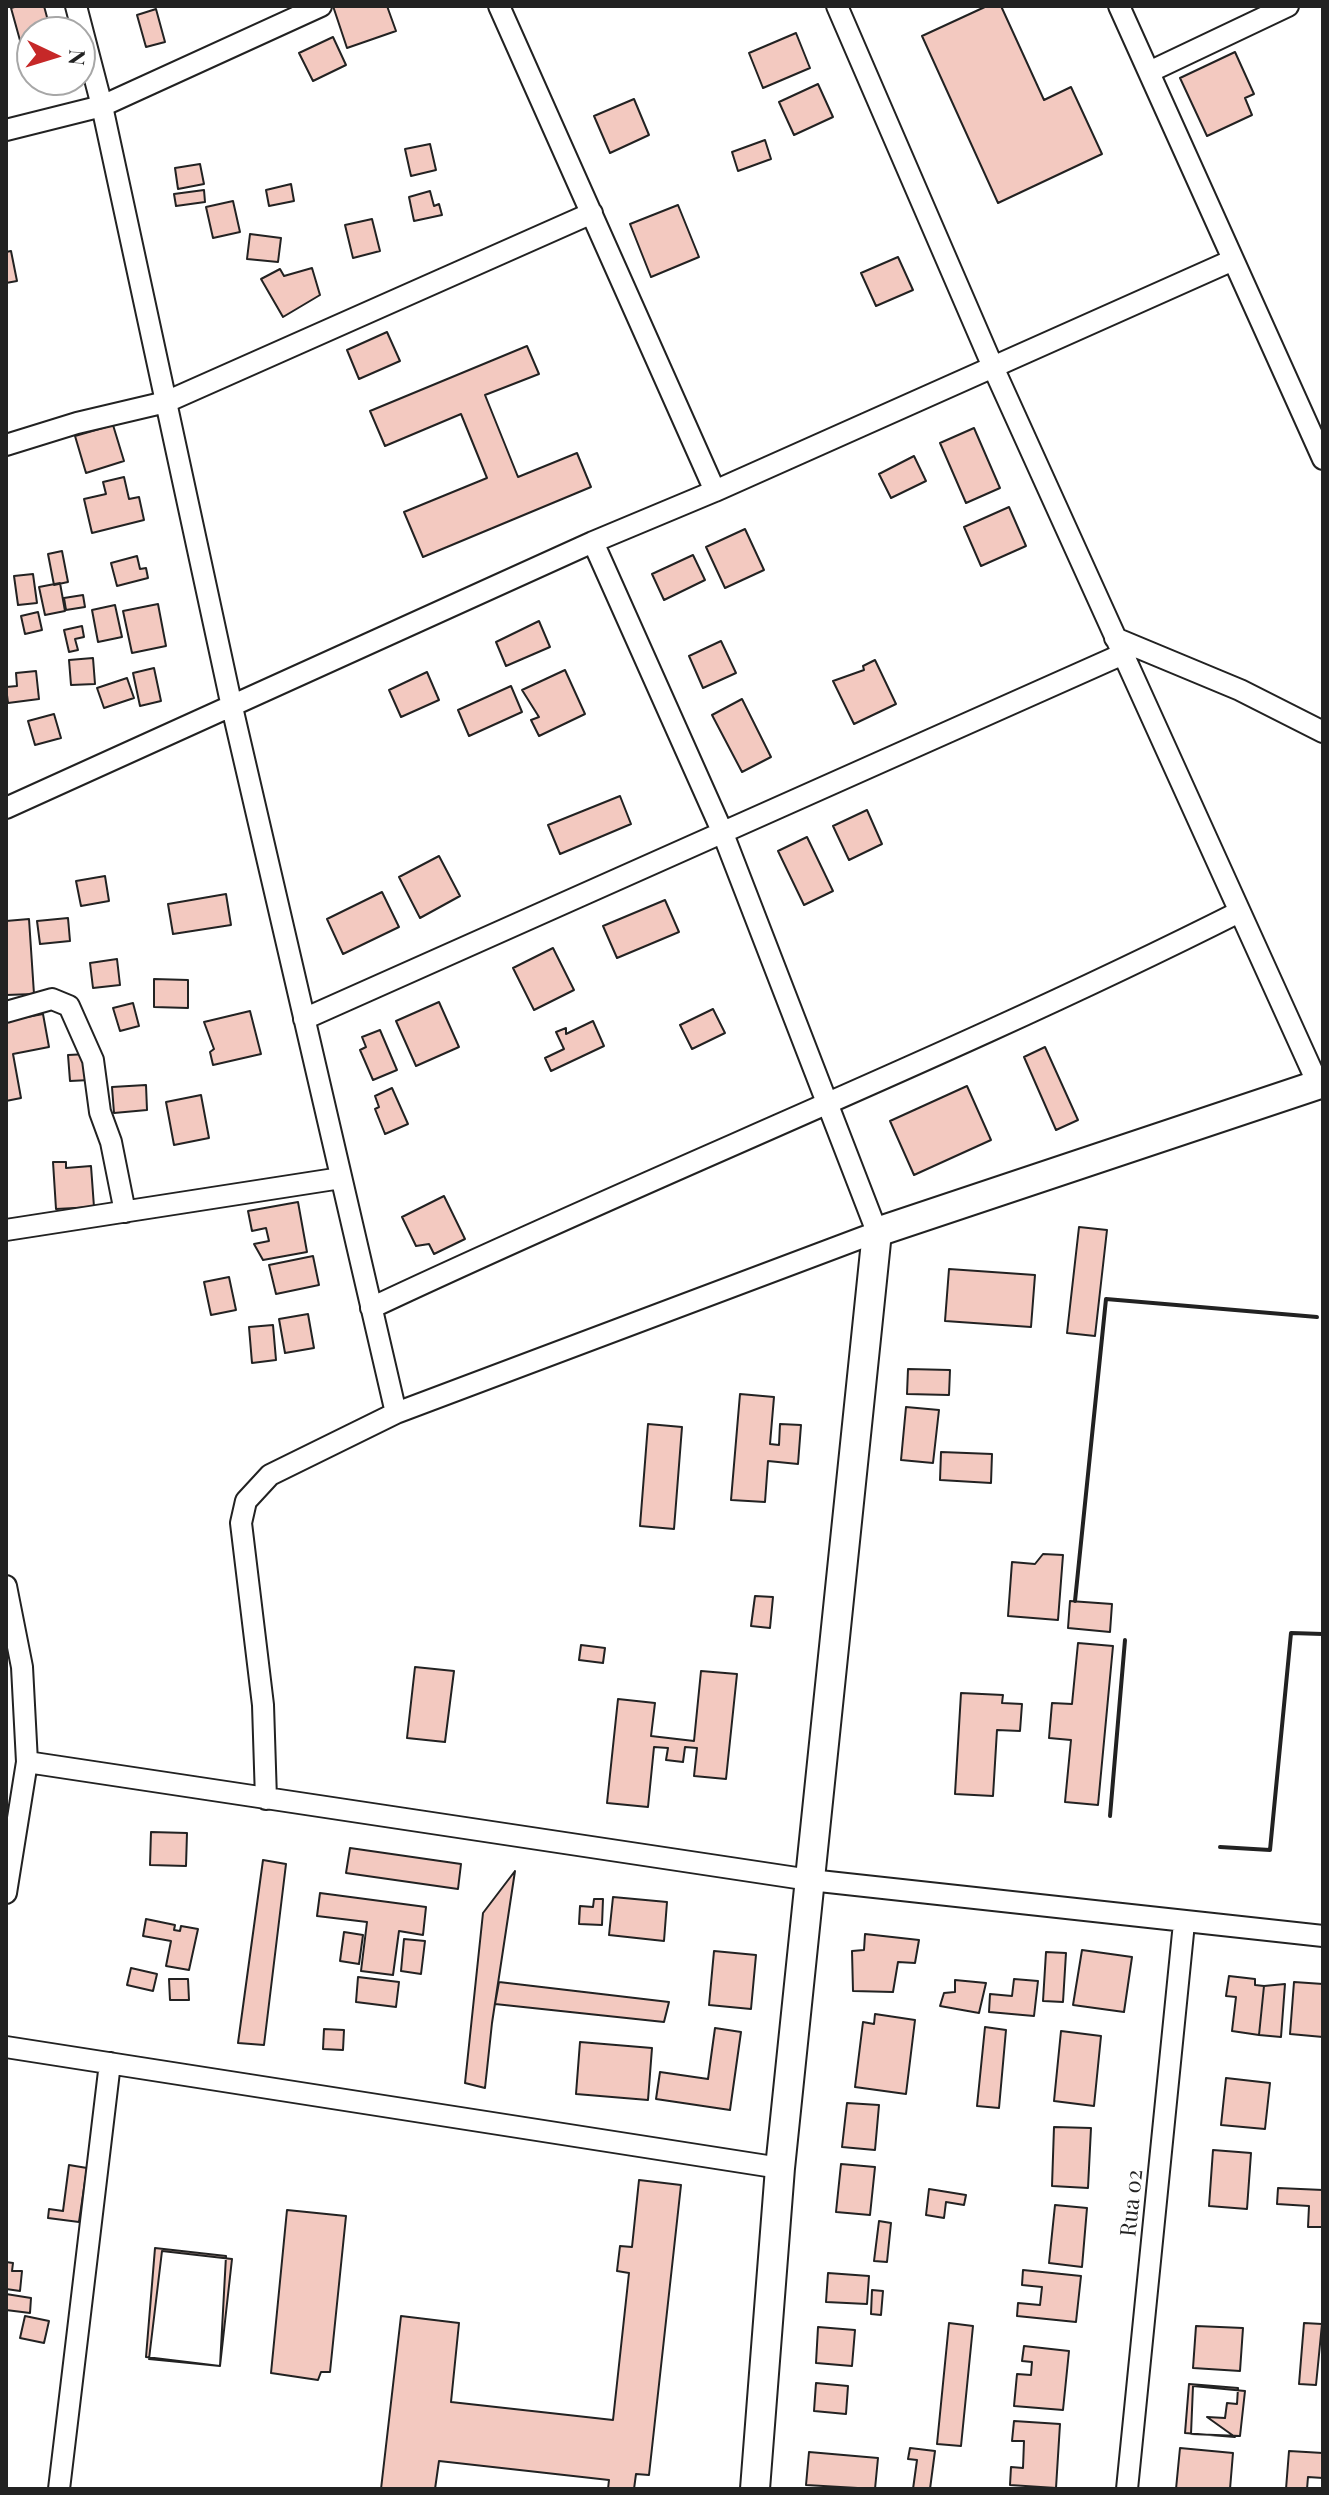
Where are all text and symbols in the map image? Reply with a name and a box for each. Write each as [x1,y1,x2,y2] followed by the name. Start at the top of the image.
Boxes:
[16,16,96,96] north arrow
[62,49,93,66] text: N
[1115,2168,1149,2238] street label: Rua 02

